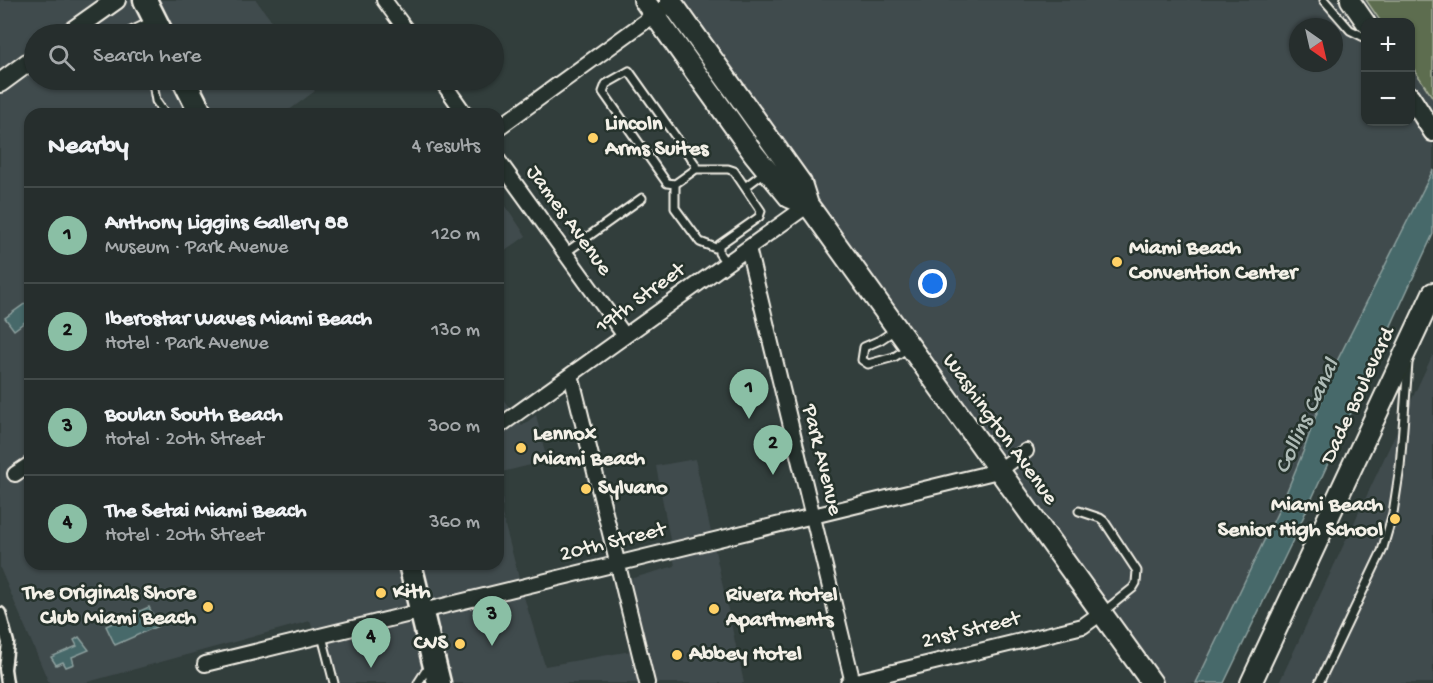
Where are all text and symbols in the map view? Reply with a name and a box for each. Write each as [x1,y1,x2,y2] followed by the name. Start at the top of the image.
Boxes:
[1289,18,1343,72] north arrow
[1361,18,1415,126] map controls
[1361,18,1415,72] button: +
[24,24,504,90] search box
[45,41,78,74] icon: search
[93,44,201,70] text: Search here
[1361,72,1415,126] button: −
[604,112,710,163] place label: Lincoln Arms Suites
[586,131,600,145] marker: Lincoln Arms Suites
[48,132,129,163] text: Nearby
[412,136,480,159] text: 4 results
[519,161,617,282] street label: James Avenue
[105,211,349,237] text: Anthony Liggins Gallery 88
[63,224,72,247] text: 1
[432,224,480,247] text: 120 m
[1128,236,1299,287] place label: Miami Beach Convention Center
[105,237,288,260] text: Museum · Park Avenue
[1110,255,1124,269] marker: Miami Beach Convention Center
[590,257,693,341] street label: 19th Street
[918,269,947,298] your location
[105,307,372,333] text: Iberostar Waves Miami Beach
[63,320,72,343] text: 2
[431,320,480,343] text: 130 m
[1315,322,1403,470] street label: Dade Boulevard
[105,333,268,356] text: Hotel · Park Avenue
[935,349,1063,511] street label: Washington Avenue
[1269,353,1348,479] water label: Collins Canal
[730,370,768,419] pin: 1
[794,401,847,519] street label: Park Avenue
[105,403,283,429] text: Boulan South Beach
[62,416,73,439] text: 3
[428,416,480,439] text: 300 m
[533,422,645,473] place label: Lennox Miami Beach
[754,426,792,475] pin: 2
[105,429,264,452] text: Hotel · 20th Street
[514,441,528,455] marker: Lennox Miami Beach
[598,476,668,502] place label: Sylvano
[579,482,593,496] marker: Sylvano
[1218,493,1383,544] place label: Miami Beach Senior High School
[105,499,307,525] text: The Setai Miami Beach
[63,512,72,535] text: 4
[429,512,480,535] text: 360 m
[1388,512,1402,526] marker: Miami Beach Senior High School
[557,517,670,569] street label: 20th Street
[105,525,264,548] text: Hotel · 20th Street
[392,580,431,606] place label: Kith
[21,581,197,632] place label: The Originals Shore Club Miami Beach
[725,583,838,634] place label: Rivera Hotel Apartments
[374,586,388,600] marker: Kith
[472,596,512,646] pin: 3
[201,600,215,614] marker: The Originals Shore Club Miami Beach
[707,602,721,616] marker: Rivera Hotel Apartments
[919,606,1025,656] street label: 21st Street
[352,618,391,668] pin: 4
[413,631,449,657] place label: CVS
[453,637,467,651] marker: CVS
[688,642,802,668] place label: Abbey Hotel
[670,648,684,662] marker: Abbey Hotel

